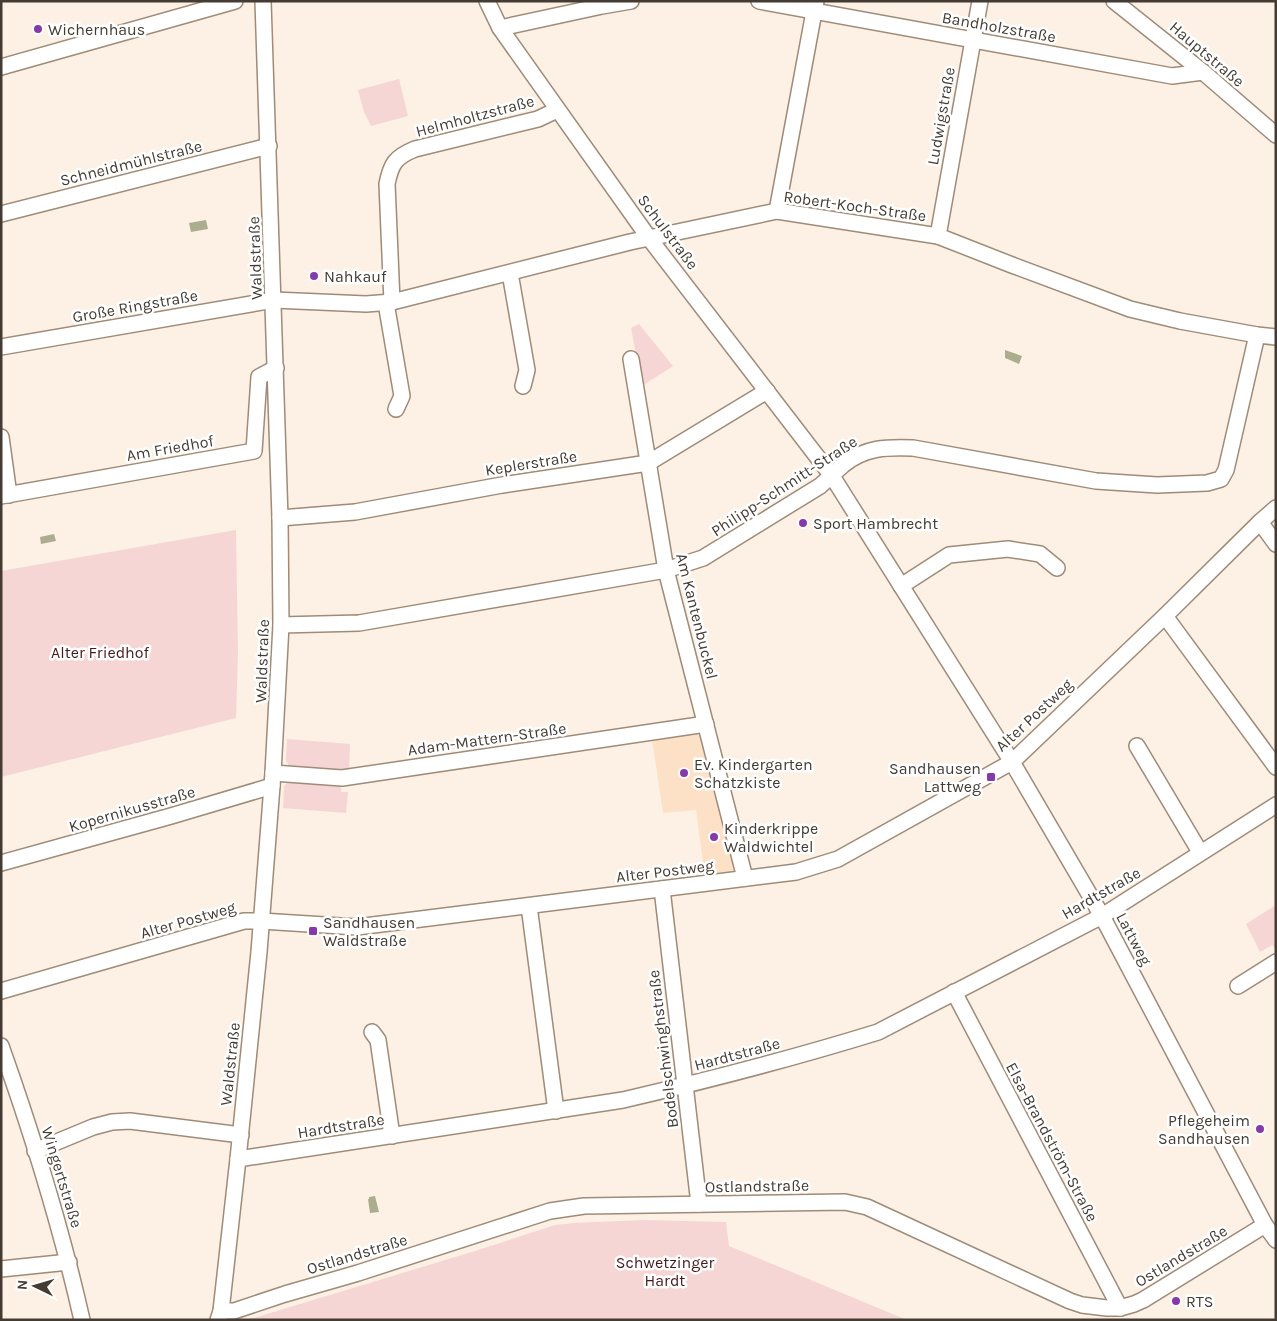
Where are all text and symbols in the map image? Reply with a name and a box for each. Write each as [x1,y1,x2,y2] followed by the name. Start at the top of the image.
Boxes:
[941,8,1057,46] street label: Bandholzstraße
[1166,17,1248,91] street label: Hauptstraße
[48,20,145,39] place label: Wichernhaus
[32,23,44,35] marker: Wichernhaus
[923,66,959,166] street label: Ludwigstraße
[414,91,536,141] street label: Helmholtzstraße
[58,136,204,190] street label: Schneidmühlstraße
[782,187,928,225] street label: Robert-Koch-Straße
[634,191,702,273] street label: Schulstraße
[244,216,266,300] street label: Waldstraße
[324,267,387,286] place label: Nahkauf
[308,270,320,282] marker: Nahkauf
[71,286,199,326] street label: Große Ringstraße
[125,431,216,465] street label: Am Friedhof
[708,432,860,540] street label: Philipp-Schmitt-Straße
[484,446,578,480] street label: Keplerstraße
[813,514,938,533] place label: Sport Hambrecht
[797,517,809,529] marker: Sport Hambrecht
[672,551,722,681] street label: Am Kantenbuckel
[251,619,273,703] street label: Waldstraße
[51,643,150,662] park label: Alter Friedhof
[992,675,1076,755] street label: Alter Postweg
[406,718,568,760] street label: Adam-Mattern-Straße
[694,755,813,792] place label: Ev. Kindergarten Schatzkiste
[889,759,981,796] place label: Sandhausen Lattweg
[678,767,690,779] marker: Ev. Kindergarten Schatzkiste
[985,771,997,783] marker: Sandhausen Lattweg
[67,782,197,836] street label: Kopernikusstraße
[724,819,818,856] place label: Kinderkrippe Waldwichtel
[708,831,720,843] marker: Kinderkrippe Waldwichtel
[615,856,715,886] street label: Alter Postweg
[1058,863,1144,923] street label: Hardtstraße
[138,897,238,943] street label: Alter Postweg
[1112,909,1156,969] street label: Lattweg
[323,913,415,950] place label: Sandhausen Waldstraße
[307,925,319,937] marker: Sandhausen Waldstraße
[644,969,682,1129] street label: Bodelschwinghstraße
[216,1021,244,1107] street label: Waldstraße
[692,1033,782,1075] street label: Hardtstraße
[1002,1059,1102,1225] street label: Elsa-Brandström-Straße
[296,1110,386,1142] street label: Hardtstraße
[1158,1111,1250,1148] place label: Pflegeheim Sandhausen
[1254,1123,1266,1135] marker: Pflegeheim Sandhausen
[38,1124,86,1230] street label: Wingertstraße
[705,1176,809,1196] street label: Ostlandstraße
[1131,1221,1231,1291] street label: Ostlandstraße
[304,1230,410,1278] street label: Ostlandstraße
[616,1253,714,1290] park label: Schwetzinger Hardt
[10,1261,60,1311] north arrow
[14,1279,31,1291] text: N
[1186,1292,1213,1311] place label: RTS
[1170,1295,1182,1307] marker: RTS

